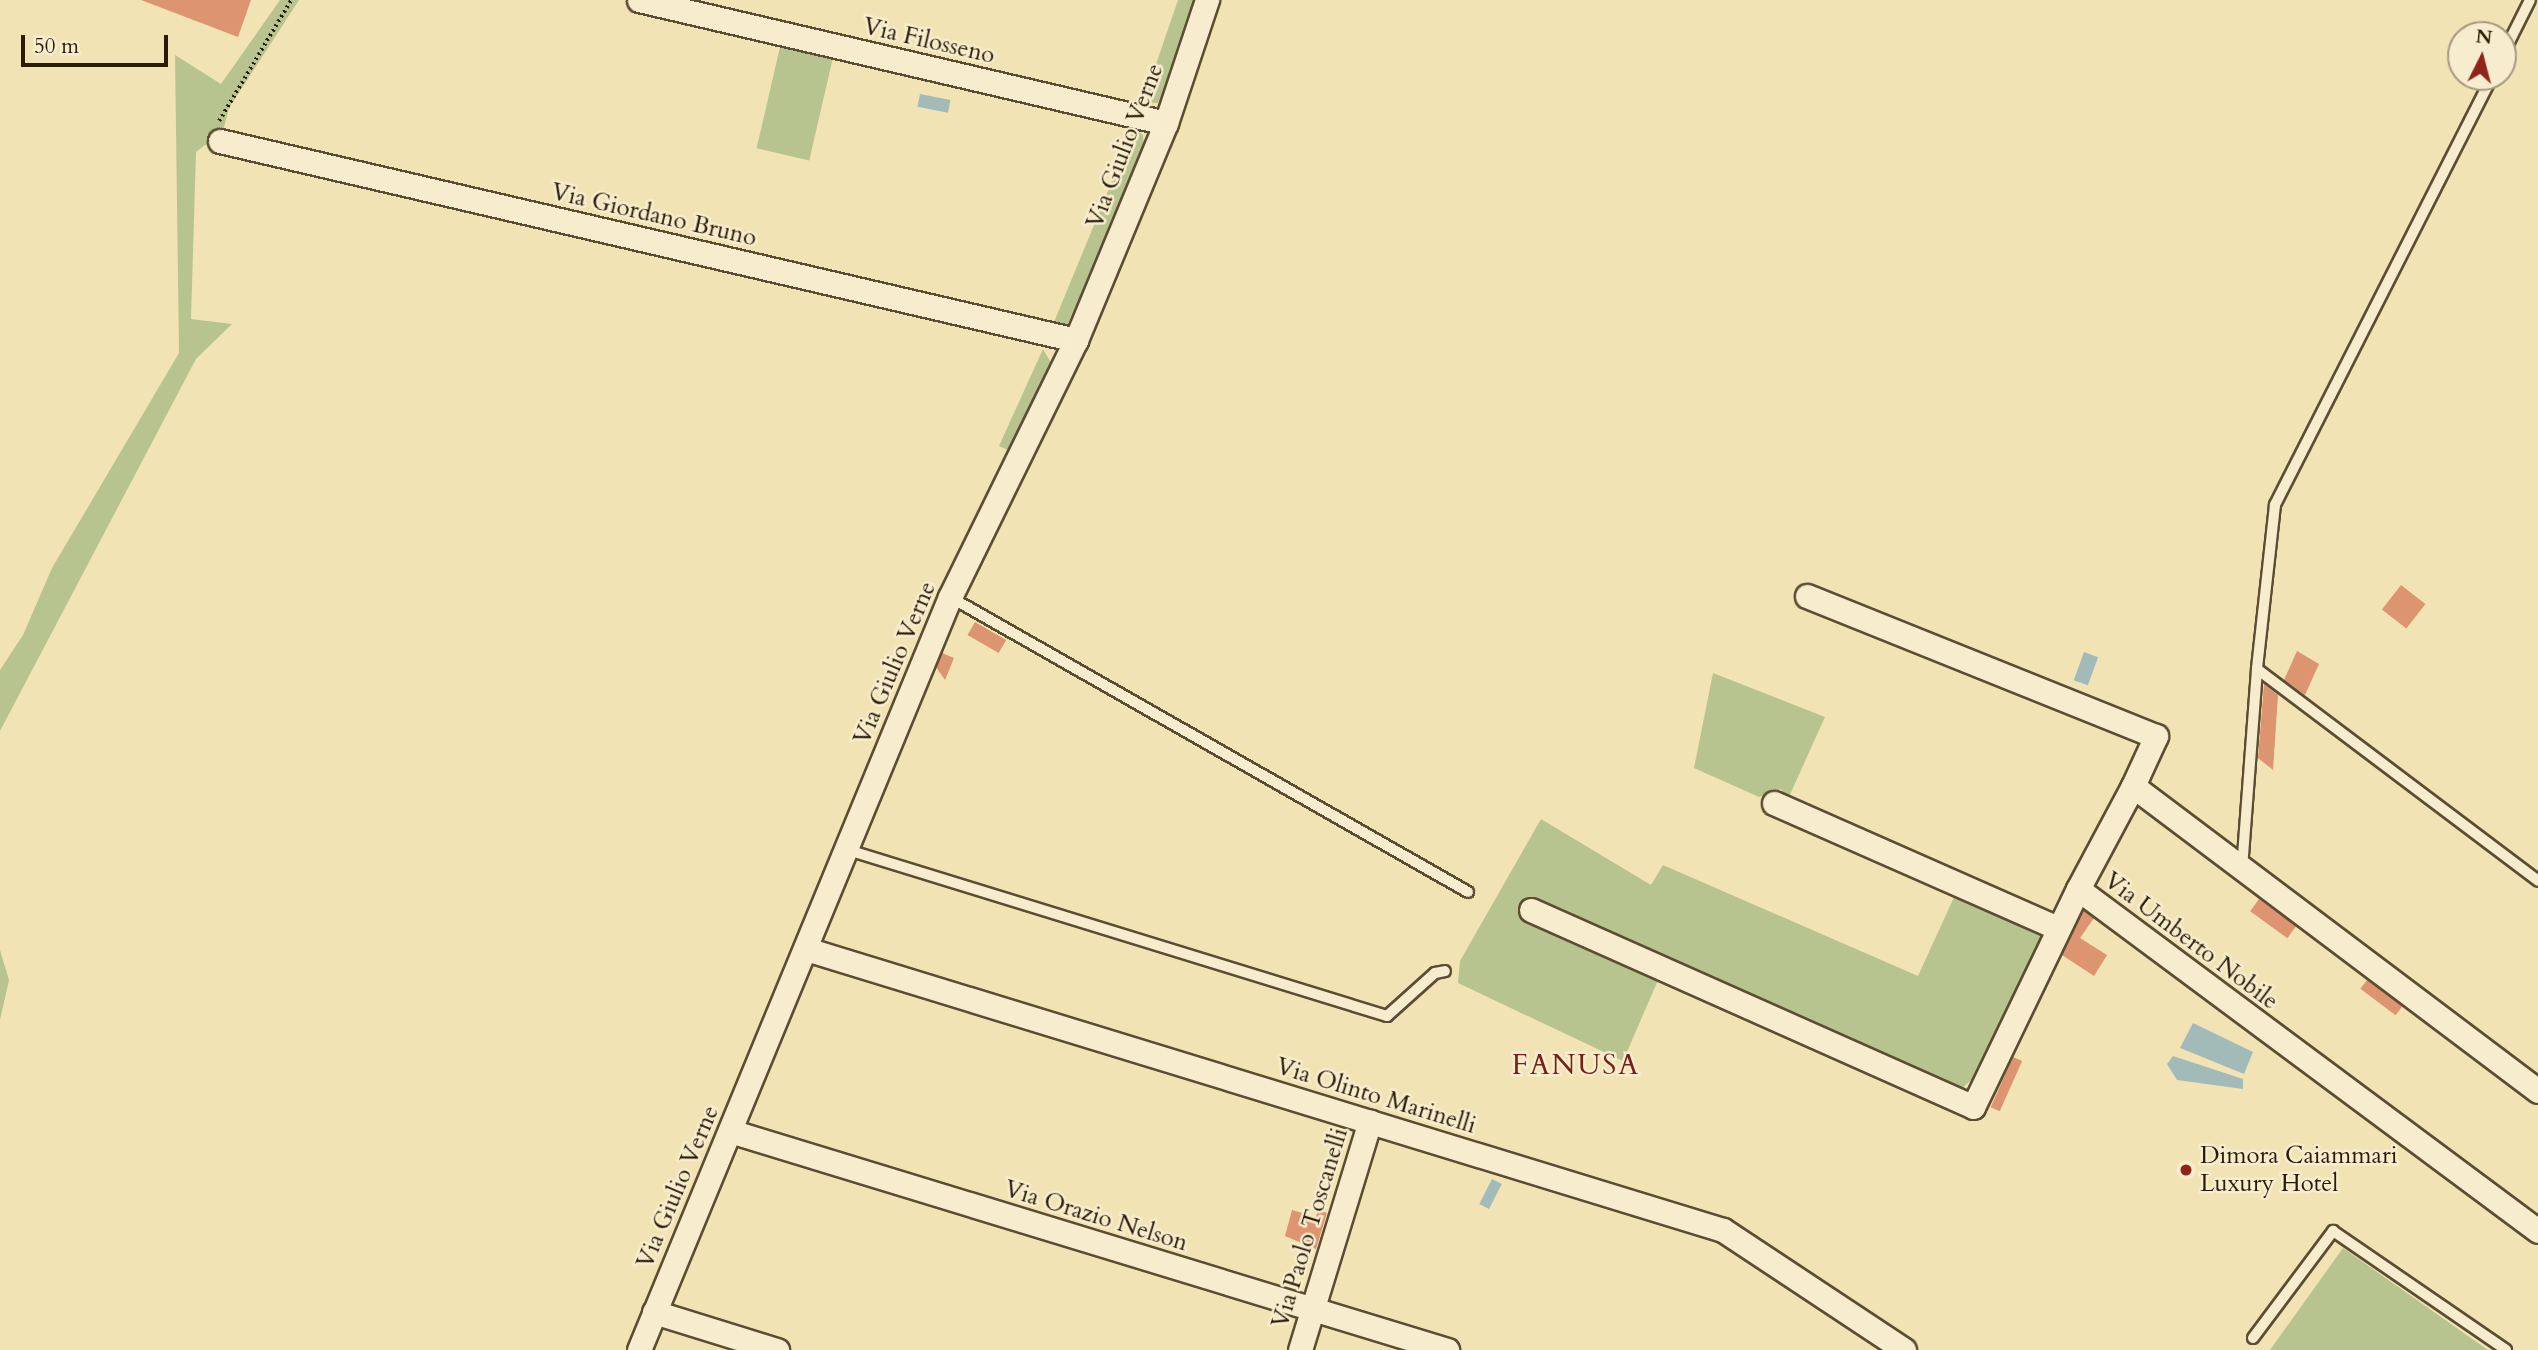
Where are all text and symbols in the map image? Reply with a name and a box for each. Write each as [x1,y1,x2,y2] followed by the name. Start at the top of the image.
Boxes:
[860,12,998,70] street label: Via Filosseno
[24,21,172,65] scale bar
[2447,21,2517,91] north arrow
[2474,23,2494,51] text: N
[34,32,79,61] text: 50 m
[1080,60,1170,232] street label: Via Giulio Verne
[549,177,759,253] street label: Via Giordano Bruno
[848,577,942,749] street label: Via Giulio Verne
[2098,866,2284,1016] street label: Via Umberto Nobile
[1512,1048,1640,1082] district label: FANUSA
[1273,1052,1479,1140] street label: Via Olinto Marinelli
[631,1101,725,1273] street label: Via Giulio Verne
[1266,1124,1354,1332] street label: Via Paolo Toscanelli
[2200,1142,2397,1198] place label: Dimora Caiammari Luxury Hotel
[2178,1162,2194,1178] marker: Dimora Caiammari Luxury Hotel
[1001,1174,1191,1258] street label: Via Orazio Nelson

